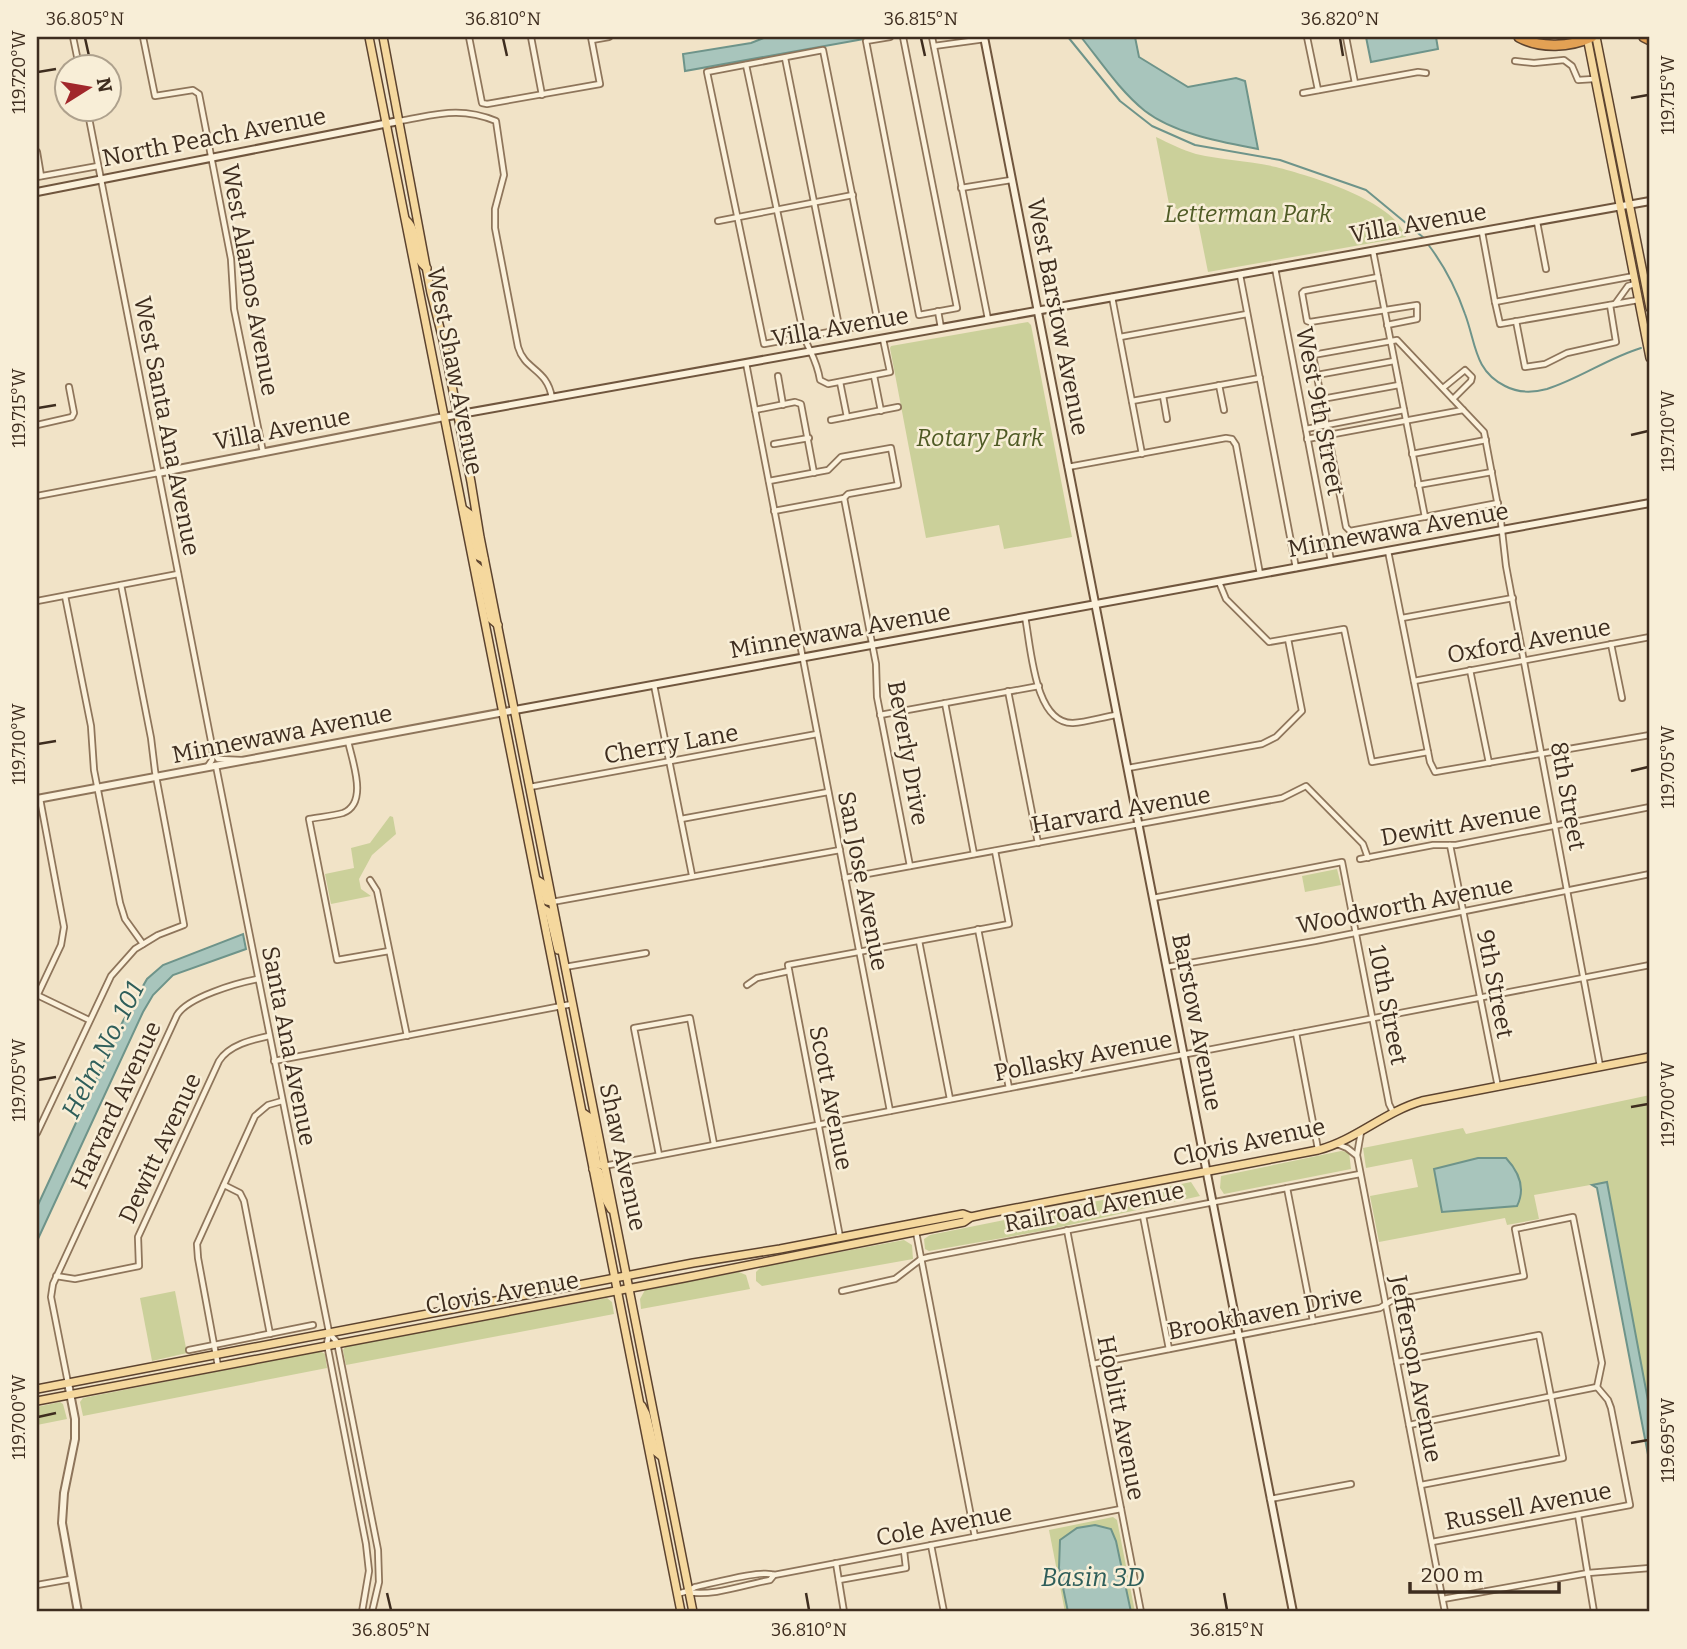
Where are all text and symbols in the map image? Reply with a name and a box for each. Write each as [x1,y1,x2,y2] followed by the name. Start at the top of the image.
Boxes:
[46,8,124,30] text: 36.805°N
[465,8,541,30] text: 36.810°N
[884,8,958,30] text: 36.815°N
[1301,8,1379,30] text: 36.820°N
[8,30,30,114] text: 119.720°W
[52,52,122,122] north arrow
[1657,55,1679,135] text: 119.715°W
[92,75,117,95] text: N
[100,102,328,172] street label: North Peach Avenue
[216,162,284,398] street label: West Alamos Avenue
[1021,196,1095,438] street label: West Barstow Avenue
[1347,197,1489,249] street label: Villa Avenue
[1164,200,1333,228] park label: Letterman Park
[421,265,489,477] street label: West Shaw Avenue
[128,294,206,558] street label: West Santa Ana Avenue
[769,301,911,353] street label: Villa Avenue
[1290,324,1350,498] street label: West 9th Street
[8,368,30,448] text: 119.715°W
[1657,390,1679,472] text: 119.710°W
[211,402,353,456] street label: Villa Avenue
[916,424,1045,452] park label: Rotary Park
[1285,497,1511,563] street label: Minnewawa Avenue
[727,598,953,664] street label: Minnewawa Avenue
[1445,613,1613,669] street label: Oxford Avenue
[881,678,935,828] street label: Beverly Drive
[169,699,395,769] street label: Minnewawa Avenue
[8,703,30,785] text: 119.710°W
[602,718,740,770] street label: Cherry Lane
[1657,725,1679,809] text: 119.705°W
[1545,739,1591,853] street label: 8th Street
[1029,780,1213,840] street label: Harvard Avenue
[832,789,894,973] street label: San Jose Avenue
[1379,796,1543,852] street label: Dewitt Avenue
[1294,870,1516,940] street label: Woodworth Avenue
[1471,927,1519,1041] street label: 9th Street
[1166,931,1228,1113] street label: Barstow Avenue
[1363,943,1413,1067] street label: 10th Street
[256,944,322,1148] street label: Santa Ana Avenue
[55,977,151,1123] water label: Helm No. 101
[65,1017,167,1193] street label: Harvard Avenue
[803,1024,859,1172] street label: Scott Avenue
[991,1025,1175,1087] street label: Pollasky Avenue
[8,1038,30,1122] text: 119.705°W
[1657,1061,1679,1146] text: 119.700°W
[113,1068,207,1228] street label: Dewitt Avenue
[594,1081,652,1233] street label: Shaw Avenue
[1170,1112,1328,1172] street label: Clovis Avenue
[1002,1176,1186,1238] street label: Railroad Avenue
[423,1266,581,1320] street label: Clovis Avenue
[1384,1272,1448,1465] street label: Jefferson Avenue
[1165,1280,1365,1346] street label: Brookhaven Drive
[1091,1333,1151,1503] street label: Hoblitt Avenue
[8,1374,30,1459] text: 119.700°W
[1657,1397,1679,1482] text: 119.695°W
[1442,1476,1614,1536] street label: Russell Avenue
[874,1498,1014,1552] street label: Cole Avenue
[1410,1551,1559,1595] scale bar
[1041,1562,1145,1593] water label: Basin 3D
[1421,1562,1484,1588] text: 200 m
[352,1619,430,1641] text: 36.805°N
[771,1619,847,1641] text: 36.810°N
[1190,1619,1264,1641] text: 36.815°N

